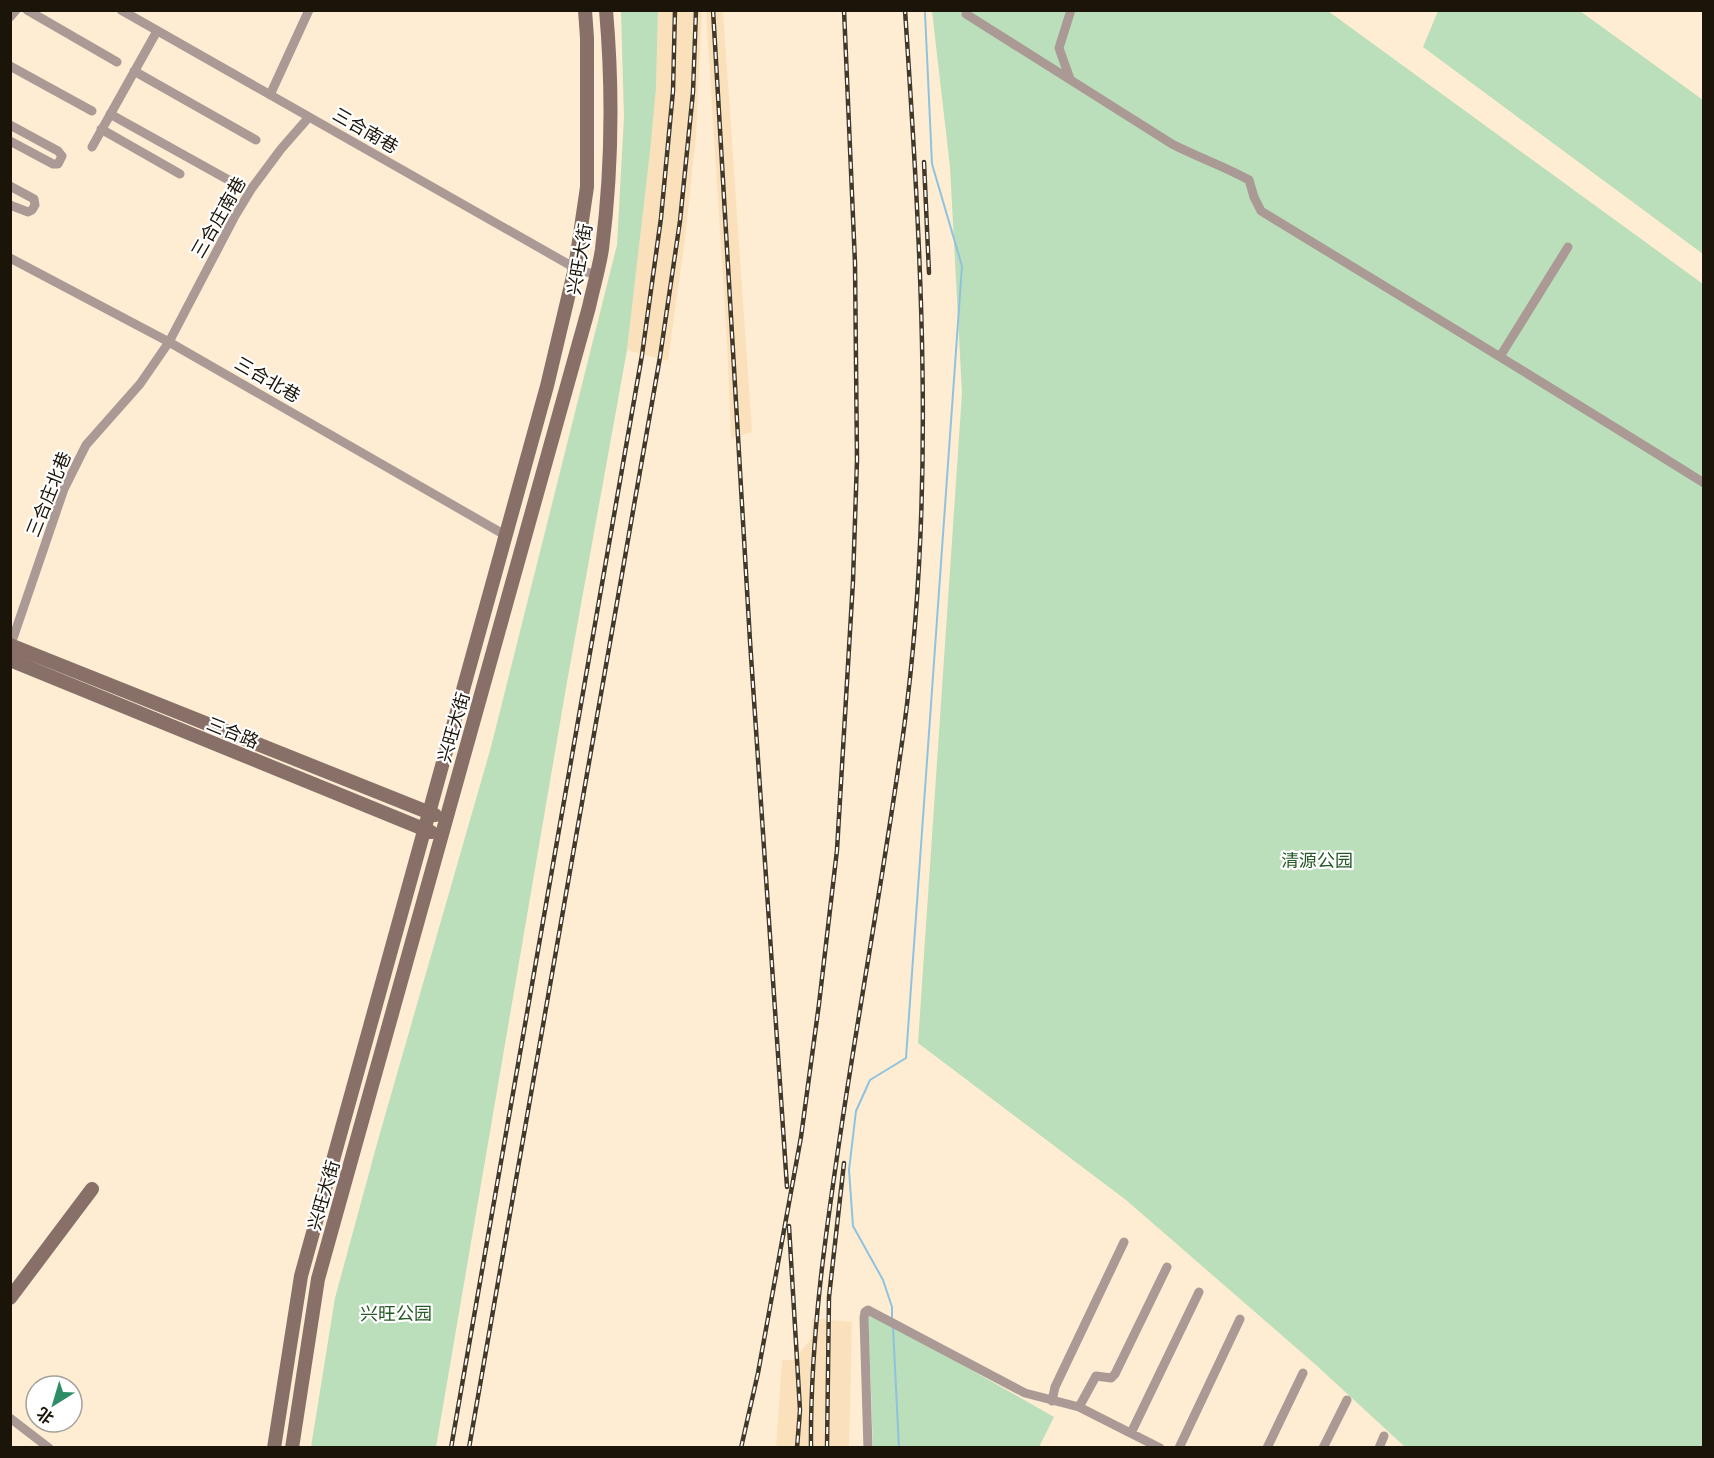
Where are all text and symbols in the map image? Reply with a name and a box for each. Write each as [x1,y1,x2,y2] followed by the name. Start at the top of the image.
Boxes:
[329,102,403,158] street label: 三合南巷
[186,173,250,261] street label: 三合庄南巷
[562,222,596,296] street label: 兴旺大街
[231,351,305,407] street label: 三合北巷
[21,448,75,540] street label: 三合庄北巷
[433,689,473,765] street label: 兴旺大街
[204,712,262,752] street label: 三合路
[1281,849,1353,871] park label: 清源公园
[303,1157,343,1233] street label: 兴旺大街
[360,1302,432,1324] park label: 兴旺公园
[24,1374,84,1434] north arrow
[33,1404,57,1429] text: 北

